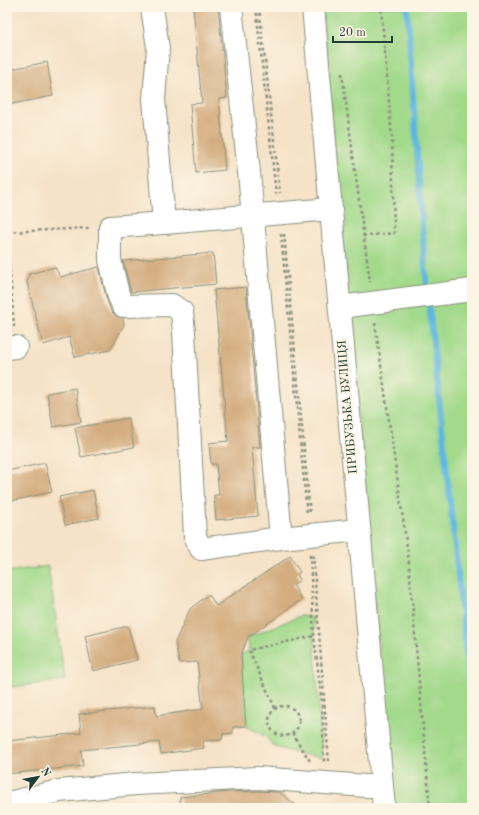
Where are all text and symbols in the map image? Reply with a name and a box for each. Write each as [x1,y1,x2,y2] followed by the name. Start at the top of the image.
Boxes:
[333,18,392,44] scale bar
[339,27,366,39] text: 20 m
[336,340,360,474] street label: ПРИБУЗЬКА ВУЛИЦЯ
[18,757,58,797] north arrow
[38,766,52,779] text: N

